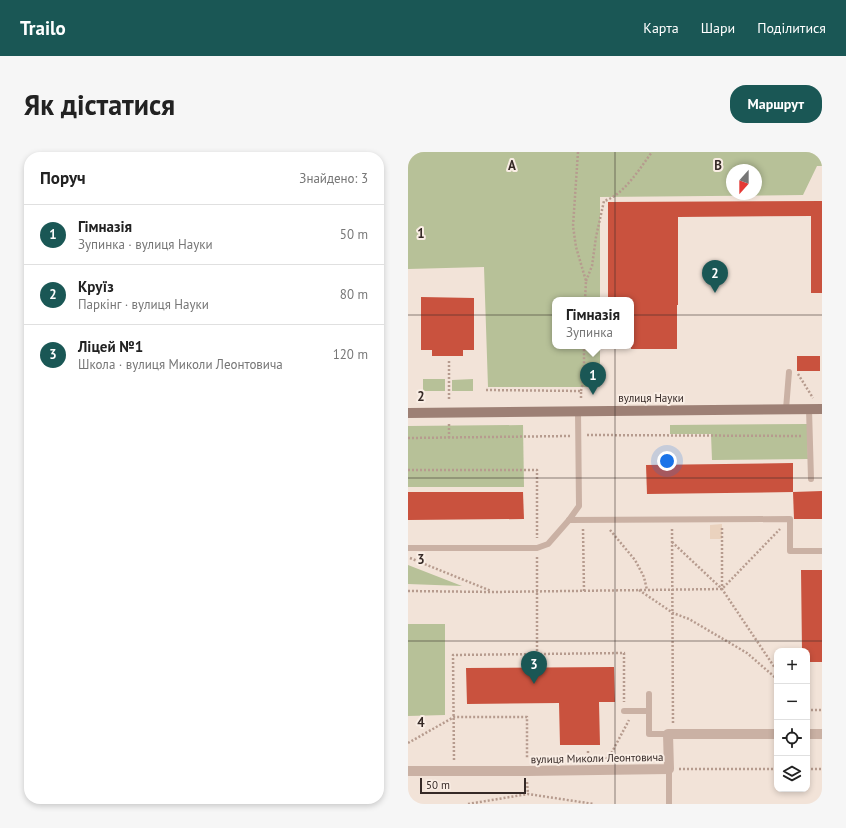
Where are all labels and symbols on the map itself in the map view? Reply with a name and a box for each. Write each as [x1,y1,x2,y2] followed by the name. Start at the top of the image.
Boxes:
[508,157,516,174] text: A
[714,157,722,174] text: B
[726,164,762,200] north arrow
[417,225,425,242] text: 1
[702,260,728,293] pin: 2
[580,362,606,395] pin: 1
[417,388,425,405] text: 2
[618,391,684,405] street label: вулиця Науки
[657,451,677,471] your location
[417,551,425,568] text: 3
[521,651,547,684] pin: 3
[417,714,425,731] text: 4
[530,750,664,766] street label: вулиця Миколи Леонтовича
[420,776,526,795] scale bar

